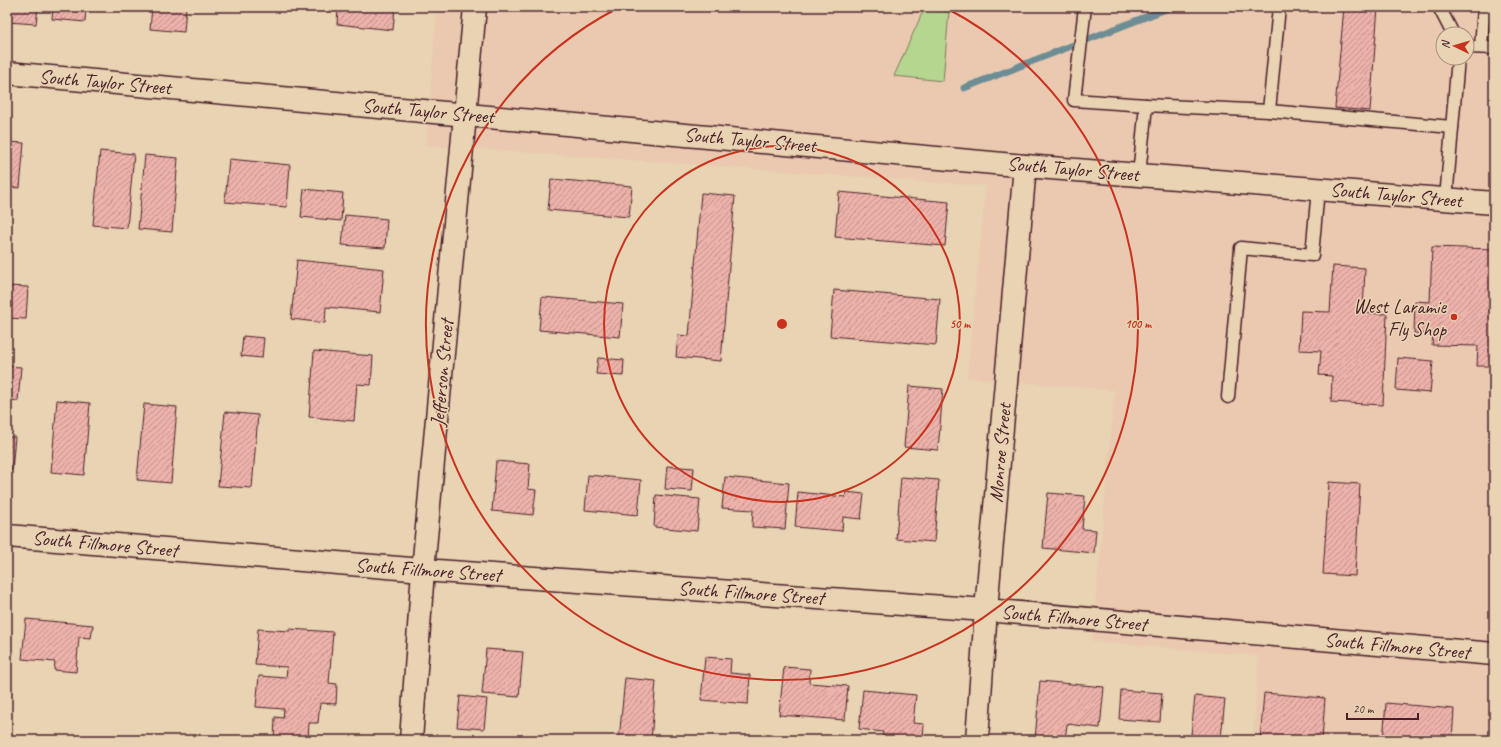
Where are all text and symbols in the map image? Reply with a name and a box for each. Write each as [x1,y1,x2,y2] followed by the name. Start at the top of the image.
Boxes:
[1435,26,1475,66] north arrow
[1438,39,1452,49] text: N
[38,64,174,100] street label: South Taylor Street
[361,93,497,129] street label: South Taylor Street
[683,122,819,158] street label: South Taylor Street
[1006,151,1142,187] street label: South Taylor Street
[1329,177,1465,213] street label: South Taylor Street
[1353,294,1447,342] place label: West Laramie Fly Shop
[1449,312,1459,322] marker: West Laramie Fly Shop
[425,315,459,429] street label: Jefferson Street
[950,316,971,332] text: 50 m
[1125,316,1152,332] text: 100 m
[775,317,789,331] centre of rings
[983,400,1017,504] street label: Monroe Street
[31,525,182,563] street label: South Fillmore Street
[354,552,505,588] street label: South Fillmore Street
[677,575,828,611] street label: South Fillmore Street
[1000,599,1151,637] street label: South Fillmore Street
[1323,627,1474,665] street label: South Fillmore Street
[1347,695,1418,721] scale bar
[1353,701,1375,717] text: 20 m

